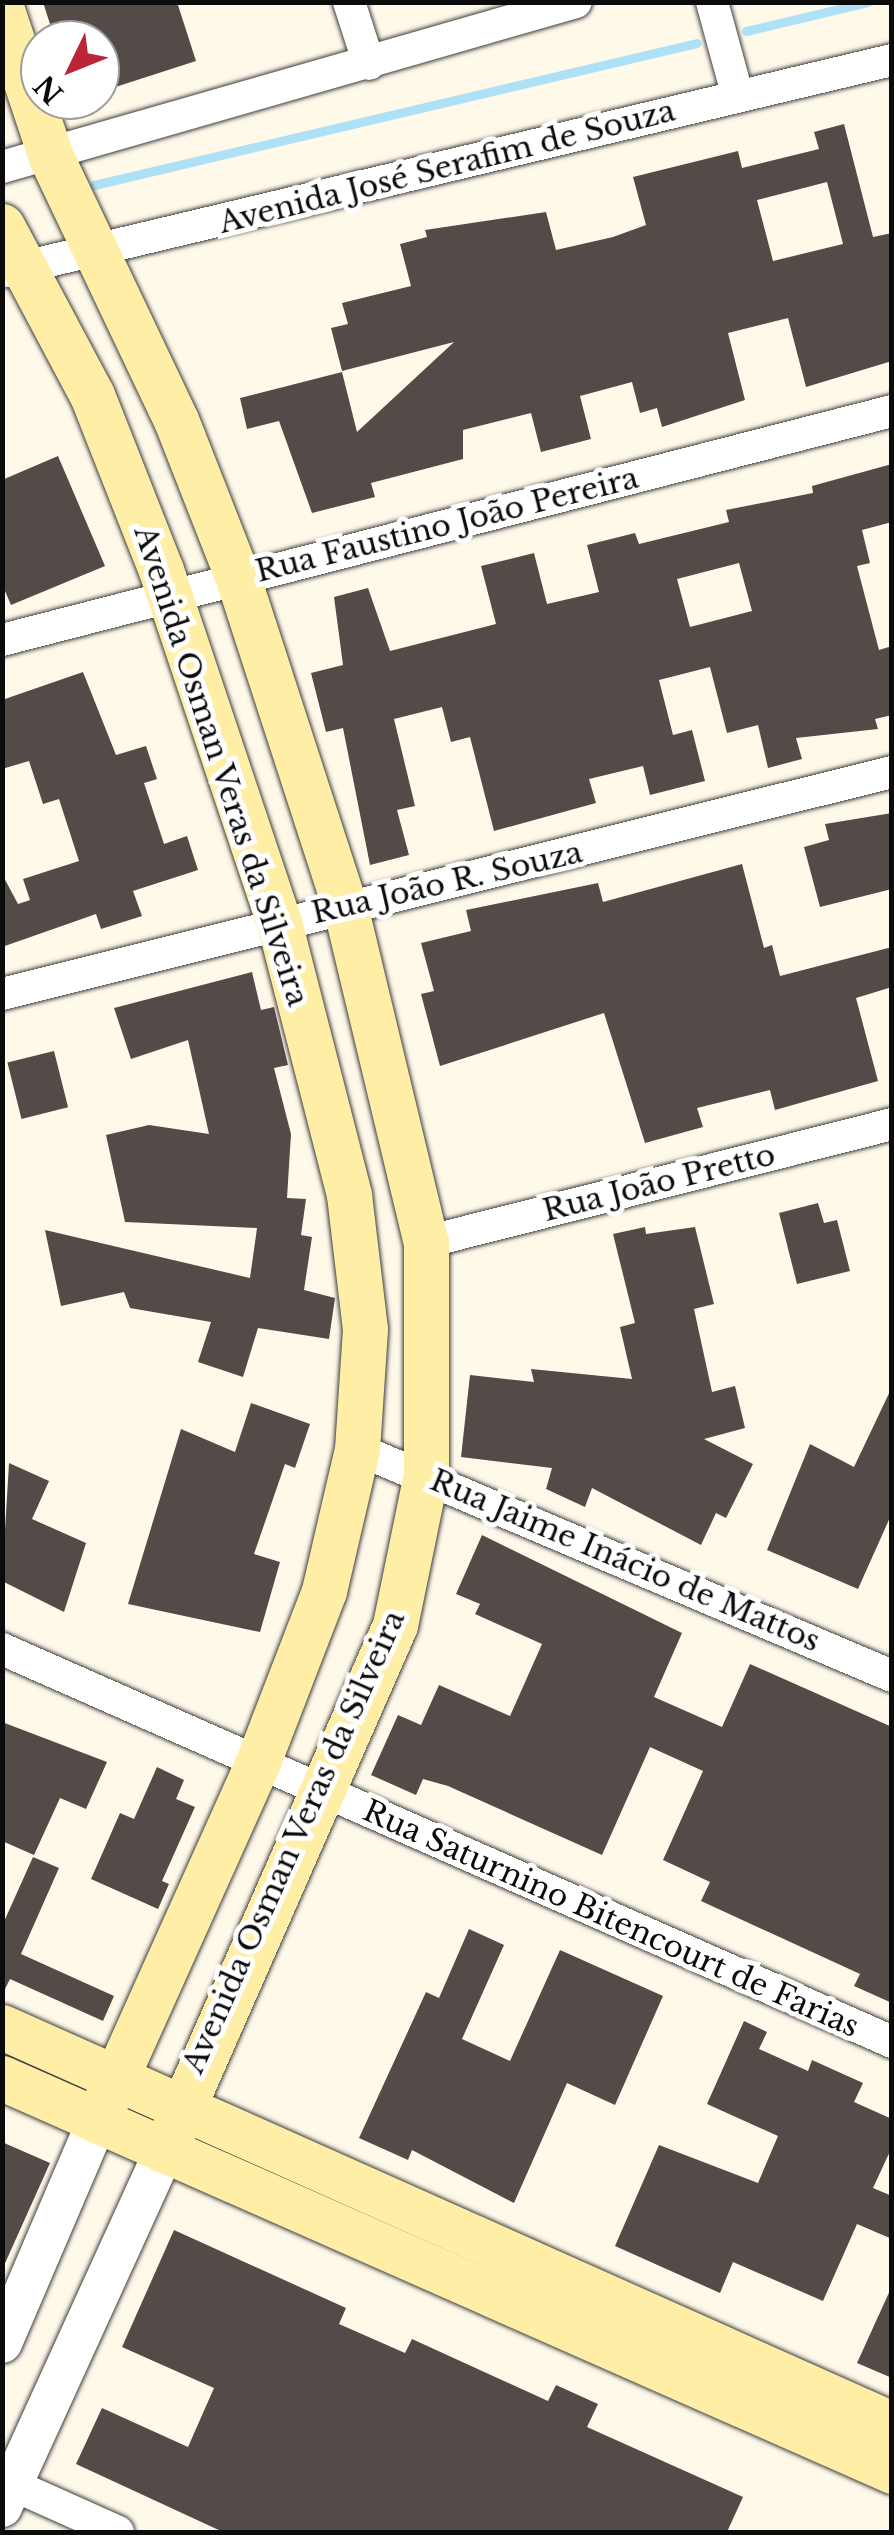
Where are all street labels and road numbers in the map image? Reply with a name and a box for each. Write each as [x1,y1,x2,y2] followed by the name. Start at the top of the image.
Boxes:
[215,93,679,241] street label: Avenida José Serafim de Souza
[252,460,642,590] street label: Rua Faustino João Pereira
[126,521,316,1011] street label: Avenida Osman Veras da Silveira
[308,834,586,932] street label: Rua João R. Souza
[539,1137,779,1229] street label: Rua João Pretto
[425,1462,825,1660] street label: Rua Jaime Inácio de Mattos
[175,1604,413,2080] street label: Avenida Osman Veras da Silveira
[357,1793,865,2045] street label: Rua Saturnino Bitencourt de Farias

